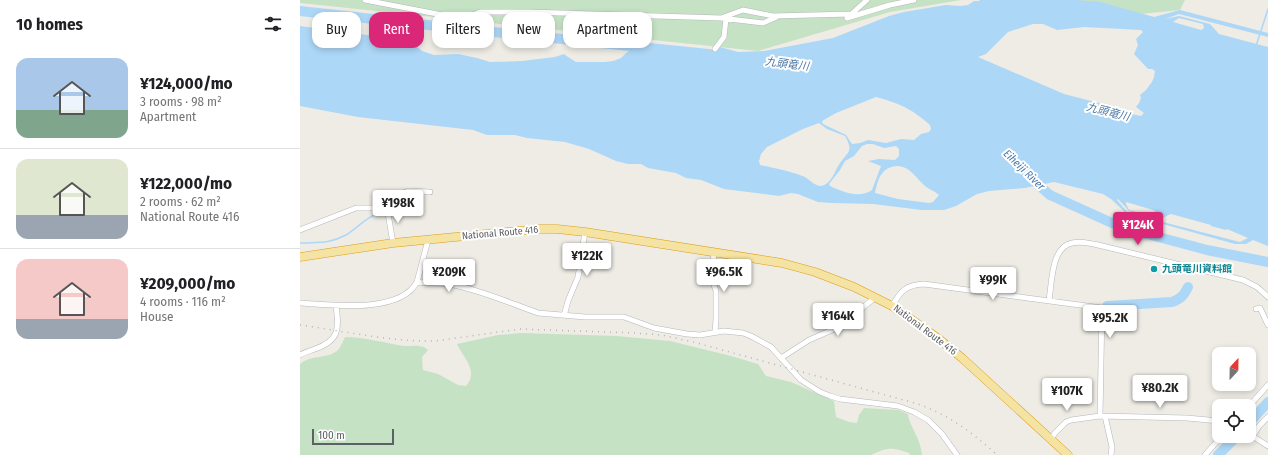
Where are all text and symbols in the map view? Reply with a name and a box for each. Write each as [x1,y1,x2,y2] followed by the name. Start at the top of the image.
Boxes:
[312,12,361,48] chip: Buy
[369,12,424,48] chip: Rent
[432,12,494,48] chip: Filters
[502,12,555,48] chip: New
[563,12,652,48] chip: Apartment
[262,13,284,35] icon: filters
[16,14,83,35] text: 10 homes
[764,55,811,73] water label: 九頭竜川
[140,73,233,94] text: ¥124,000/mo
[48,74,96,122] icon: home
[140,94,222,109] text: 3 rooms · 98 m²
[1085,100,1132,124] water label: 九頭竜川
[140,109,196,124] text: Apartment
[1001,147,1048,194] water label: Eiheiji River
[140,173,232,194] text: ¥122,000/mo
[48,175,96,223] icon: home
[370,190,426,224] pin: ¥198K
[140,194,221,209] text: 2 rooms · 62 m²
[382,195,414,210] text: ¥198K
[140,209,239,224] text: National Route 416
[1110,212,1166,246] pin: ¥124K
[1122,217,1154,232] text: ¥124K
[461,224,539,242] street label: National Route 416
[559,243,615,277] pin: ¥122K
[571,248,603,263] text: ¥122K
[421,259,477,293] pin: ¥209K
[691,259,757,293] pin: ¥96.5K
[1162,263,1232,275] place label: 九頭竜川資料館
[432,264,466,279] text: ¥209K
[705,264,743,279] text: ¥96.5K
[1149,264,1159,274] marker: 九頭竜川資料館
[969,267,1017,301] pin: ¥99K
[979,272,1007,287] text: ¥99K
[140,273,235,294] text: ¥209,000/mo
[48,275,96,323] icon: home
[140,294,226,309] text: 4 rooms · 116 m²
[891,302,959,358] street label: National Route 416
[810,303,866,337] pin: ¥164K
[1077,305,1143,339] pin: ¥95.2K
[822,308,854,323] text: ¥164K
[140,309,174,324] text: House
[1092,310,1128,325] text: ¥95.2K
[1212,347,1256,391] north arrow
[1212,347,1256,443] map controls
[1127,375,1193,409] pin: ¥80.2K
[1039,378,1095,412] pin: ¥107K
[1141,380,1179,395] text: ¥80.2K
[1051,383,1083,398] text: ¥107K
[1212,399,1256,443] button: locate
[312,427,394,446] scale bar
[318,429,345,442] text: 100 m

